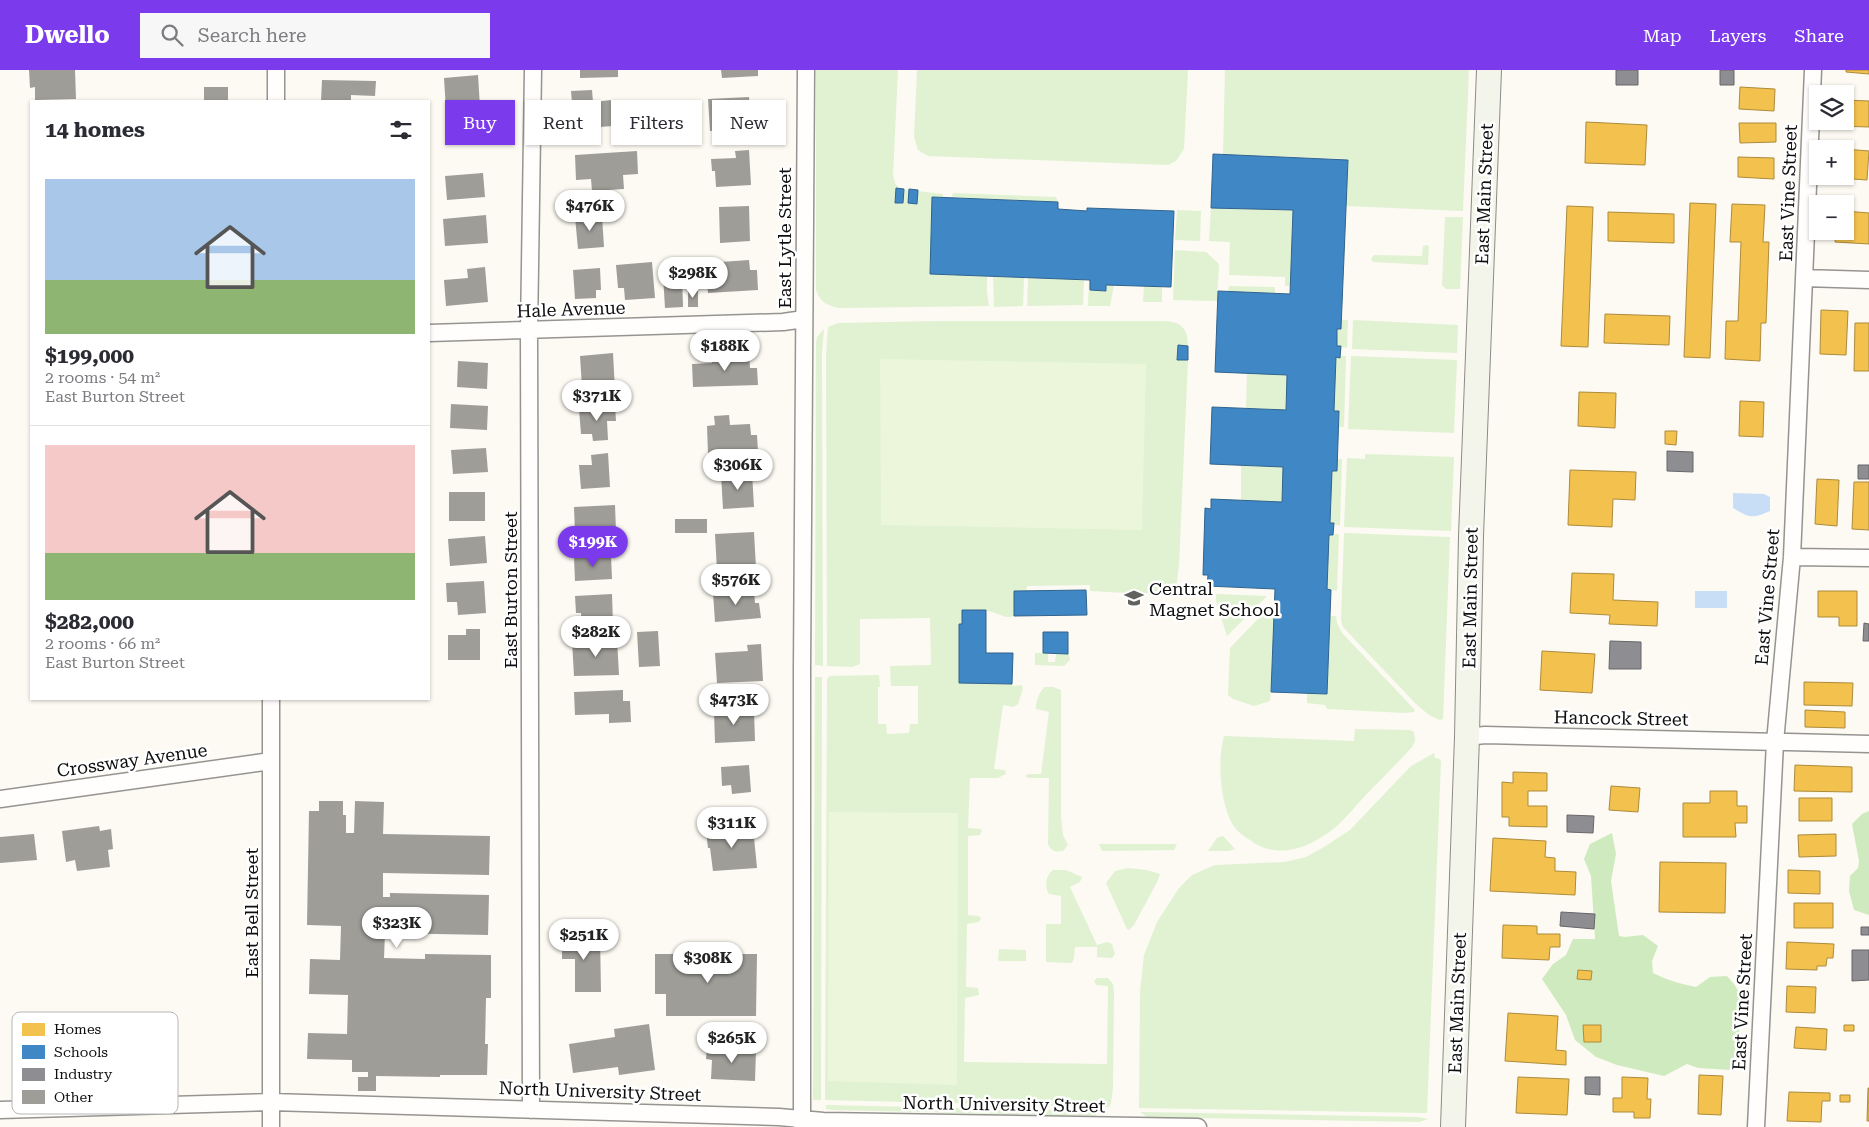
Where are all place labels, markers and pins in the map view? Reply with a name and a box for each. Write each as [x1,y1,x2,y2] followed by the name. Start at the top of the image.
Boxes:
[555,190,625,232] pin: $476K
[658,256,728,299] pin: $298K
[690,330,760,372] pin: $188K
[562,380,632,422] pin: $371K
[703,448,773,491] pin: $306K
[558,526,628,568] pin: $199K
[701,564,771,606] pin: $576K
[1149,578,1280,620] place label: Central Magnet School
[1123,587,1145,609] school or university icon: Central Magnet School
[561,616,631,658] pin: $282K
[699,684,769,726] pin: $473K
[697,806,767,849] pin: $311K
[362,906,432,949] pin: $323K
[549,918,619,961] pin: $251K
[673,942,743,984] pin: $308K
[697,1022,767,1064] pin: $265K

